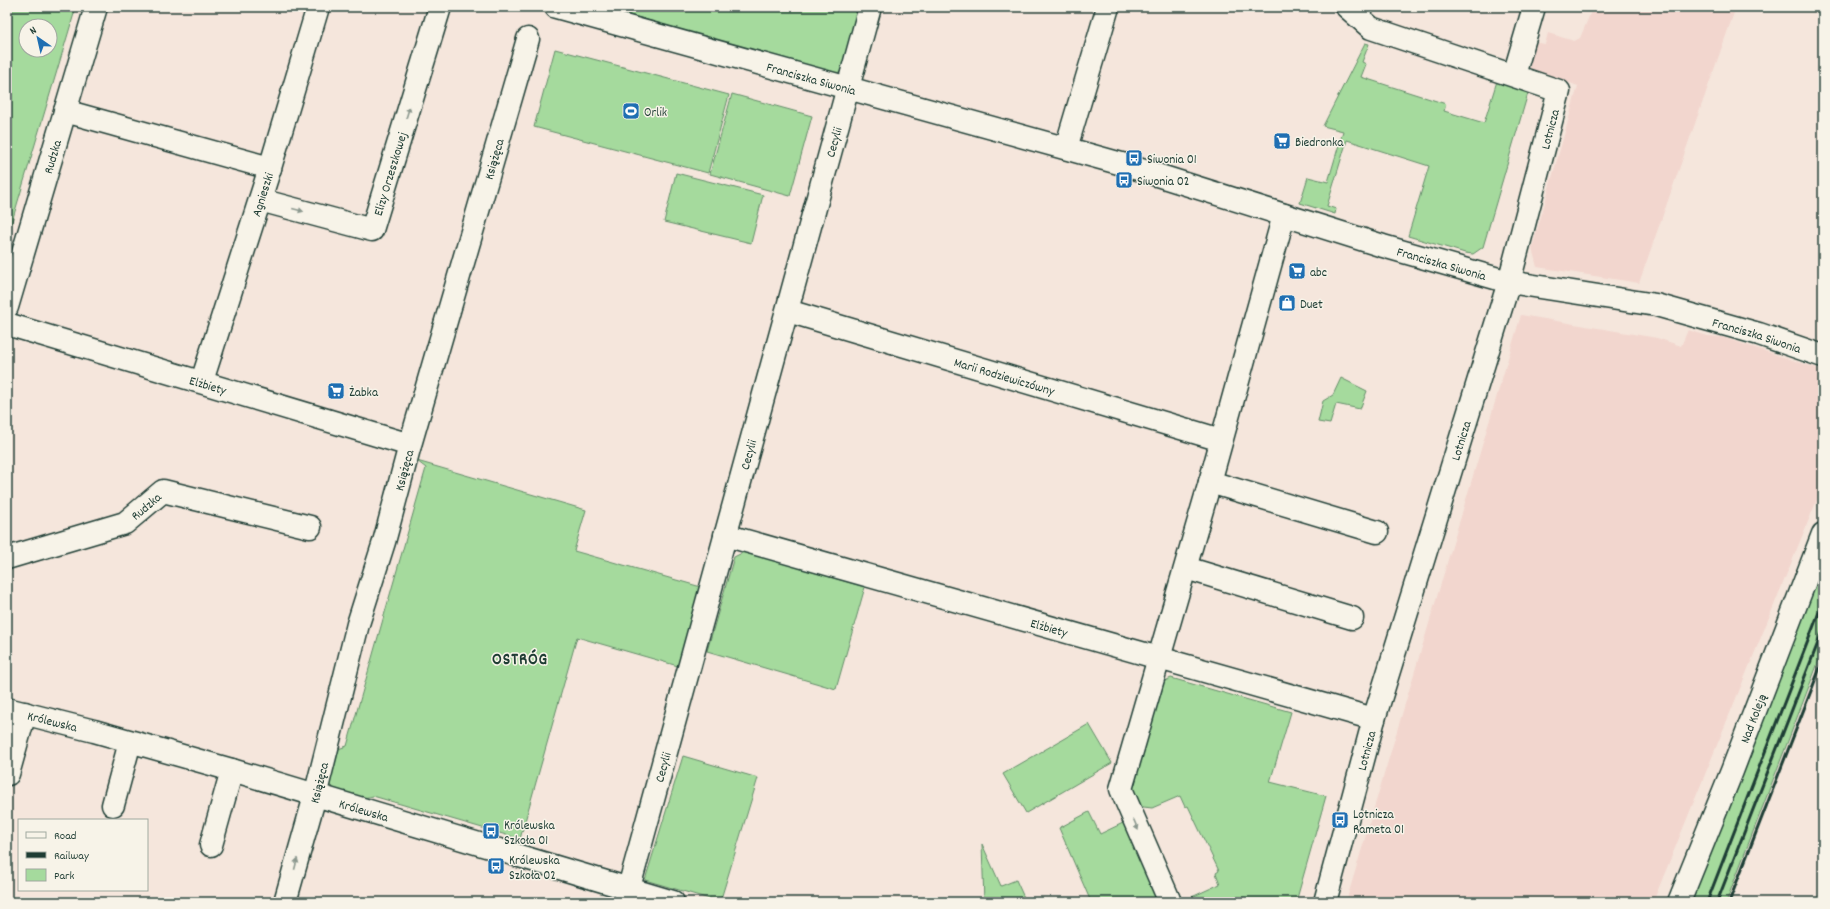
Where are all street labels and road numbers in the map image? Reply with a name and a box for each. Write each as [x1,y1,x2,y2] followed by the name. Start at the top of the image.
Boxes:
[764,59,858,102] street label: Franciszka Siwonia
[1537,107,1566,152] street label: Lotnicza
[822,125,849,160] street label: Cecylii
[370,130,413,218] street label: Elizy Orzeszkowej
[481,136,511,182] street label: Książęca
[40,137,68,176] street label: Rudzka
[248,170,280,219] street label: Agnieszki
[1394,243,1489,287] street label: Franciszka Siwonia
[1710,314,1804,360] street label: Franciszka Siwonia
[951,354,1057,402] street label: Marii Rodziewiczówny
[187,372,229,402] street label: Elżbiety
[1447,418,1478,463] street label: Lotnicza
[737,437,763,472] street label: Cecylii
[391,447,421,493] street label: Książęca
[128,489,167,526] street label: Rudzka
[1028,615,1070,644] street label: Elżbiety
[1737,691,1773,746] street label: Nad Koleją
[25,708,80,739] street label: Królewska
[1354,728,1383,773] street label: Lotnicza
[651,750,678,785] street label: Cecylii
[306,760,335,806] street label: Książęca
[336,796,391,829] street label: Królewska

